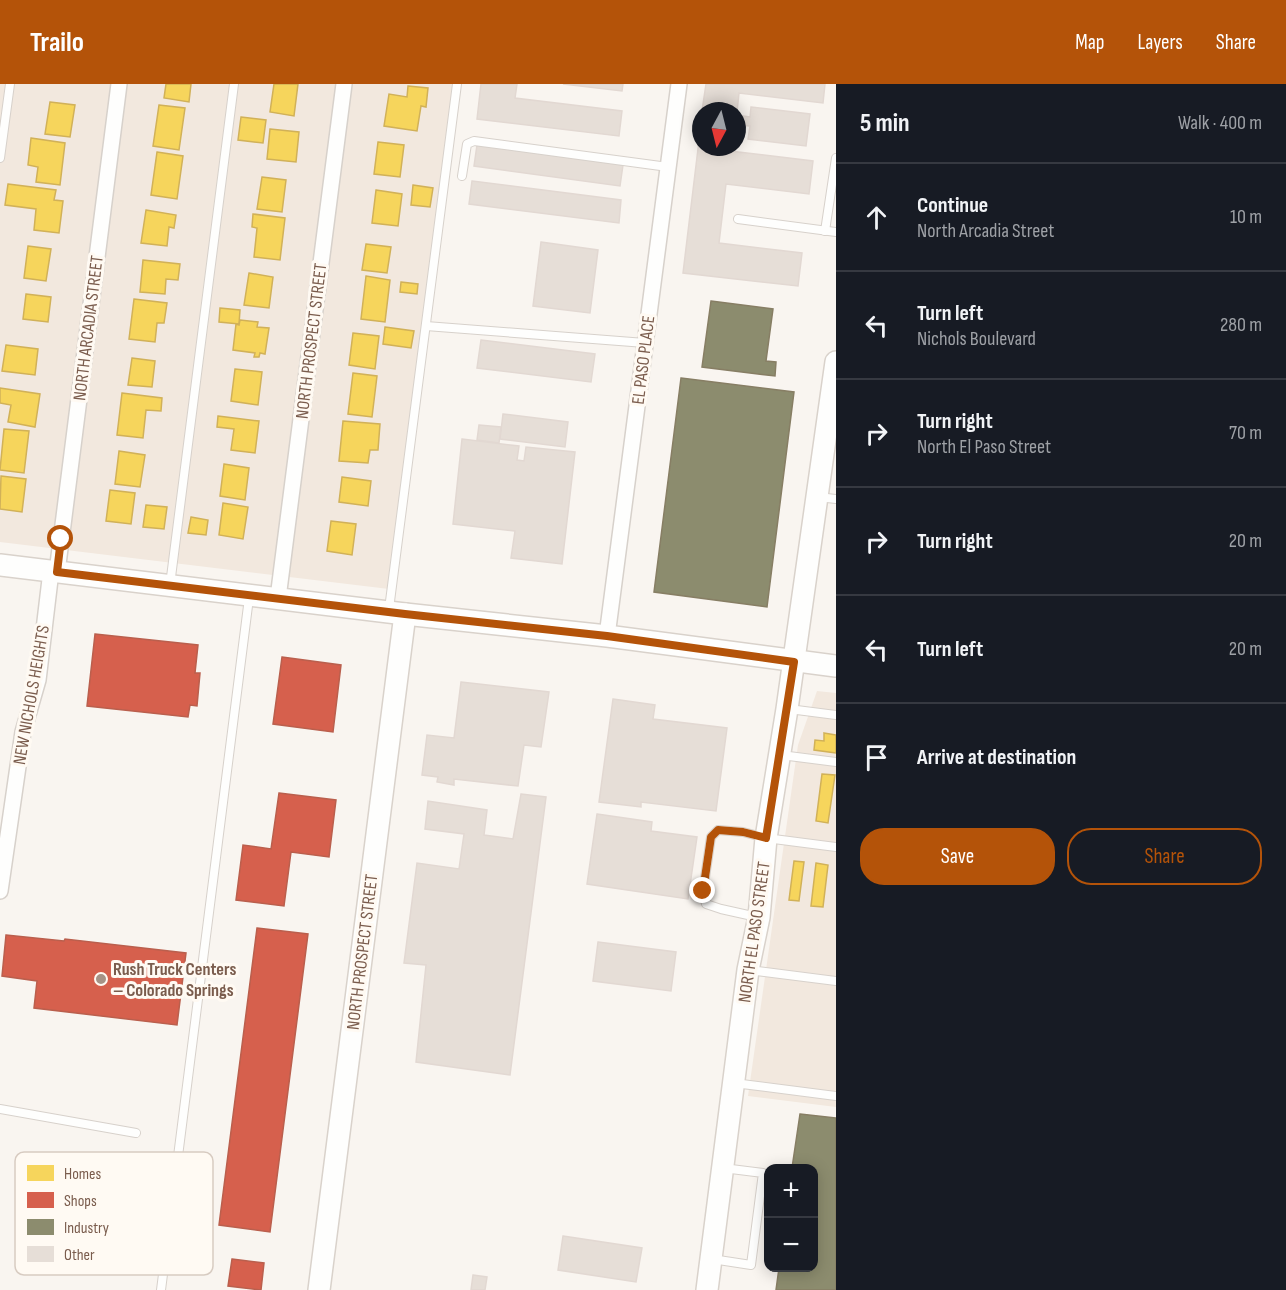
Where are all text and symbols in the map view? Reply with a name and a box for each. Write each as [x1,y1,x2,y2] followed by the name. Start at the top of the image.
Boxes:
[30,26,84,59] text: Trailo
[1075,30,1104,55] text: Map
[1137,30,1183,55] text: Layers
[1216,30,1256,55] text: Share
[692,102,746,156] north arrow
[860,108,910,139] text: 5 min
[1178,111,1262,135] text: Walk · 400 m
[917,192,988,219] text: Continue
[860,201,893,234] icon: ahead
[1230,205,1262,229] text: 10 m
[917,219,1054,243] text: North Arcadia Street
[69,254,108,402] street label: NORTH ARCADIA STREET
[292,262,331,420] street label: NORTH PROSPECT STREET
[917,300,983,327] text: Turn left
[860,309,893,342] icon: left
[1220,313,1262,337] text: 280 m
[628,314,659,406] street label: EL PASO PLACE
[917,327,1036,351] text: Nichols Boulevard
[917,408,993,435] text: Turn right
[860,417,893,450] icon: right
[1229,421,1262,445] text: 70 m
[917,435,1051,459] text: North El Paso Street
[47,525,73,551] route start
[860,525,893,558] icon: right
[917,528,993,555] text: Turn right
[1229,529,1262,553] text: 20 m
[9,623,54,766] street label: NEW NICHOLS HEIGHTS
[860,633,893,666] icon: left
[917,636,983,663] text: Turn left
[1229,637,1262,661] text: 20 m
[860,741,893,774] icon: arrive
[917,744,1076,771] text: Arrive at destination
[860,828,1055,885] button: Save
[1067,828,1262,885] button: Share
[734,860,775,1004] street label: NORTH EL PASO STREET
[343,873,382,1031] street label: NORTH PROSPECT STREET
[689,877,715,903] route end
[113,959,236,1001] place label: Rush Truck Centers – Colorado Springs
[94,972,108,986] marker: Rush Truck Centers – Colorado Springs
[15,1152,213,1275] legend
[764,1164,818,1272] map controls
[764,1164,818,1218] button: +
[64,1165,101,1184] text: Homes
[64,1192,97,1211] text: Shops
[764,1218,818,1272] button: −
[64,1219,109,1238] text: Industry
[64,1246,95,1265] text: Other

